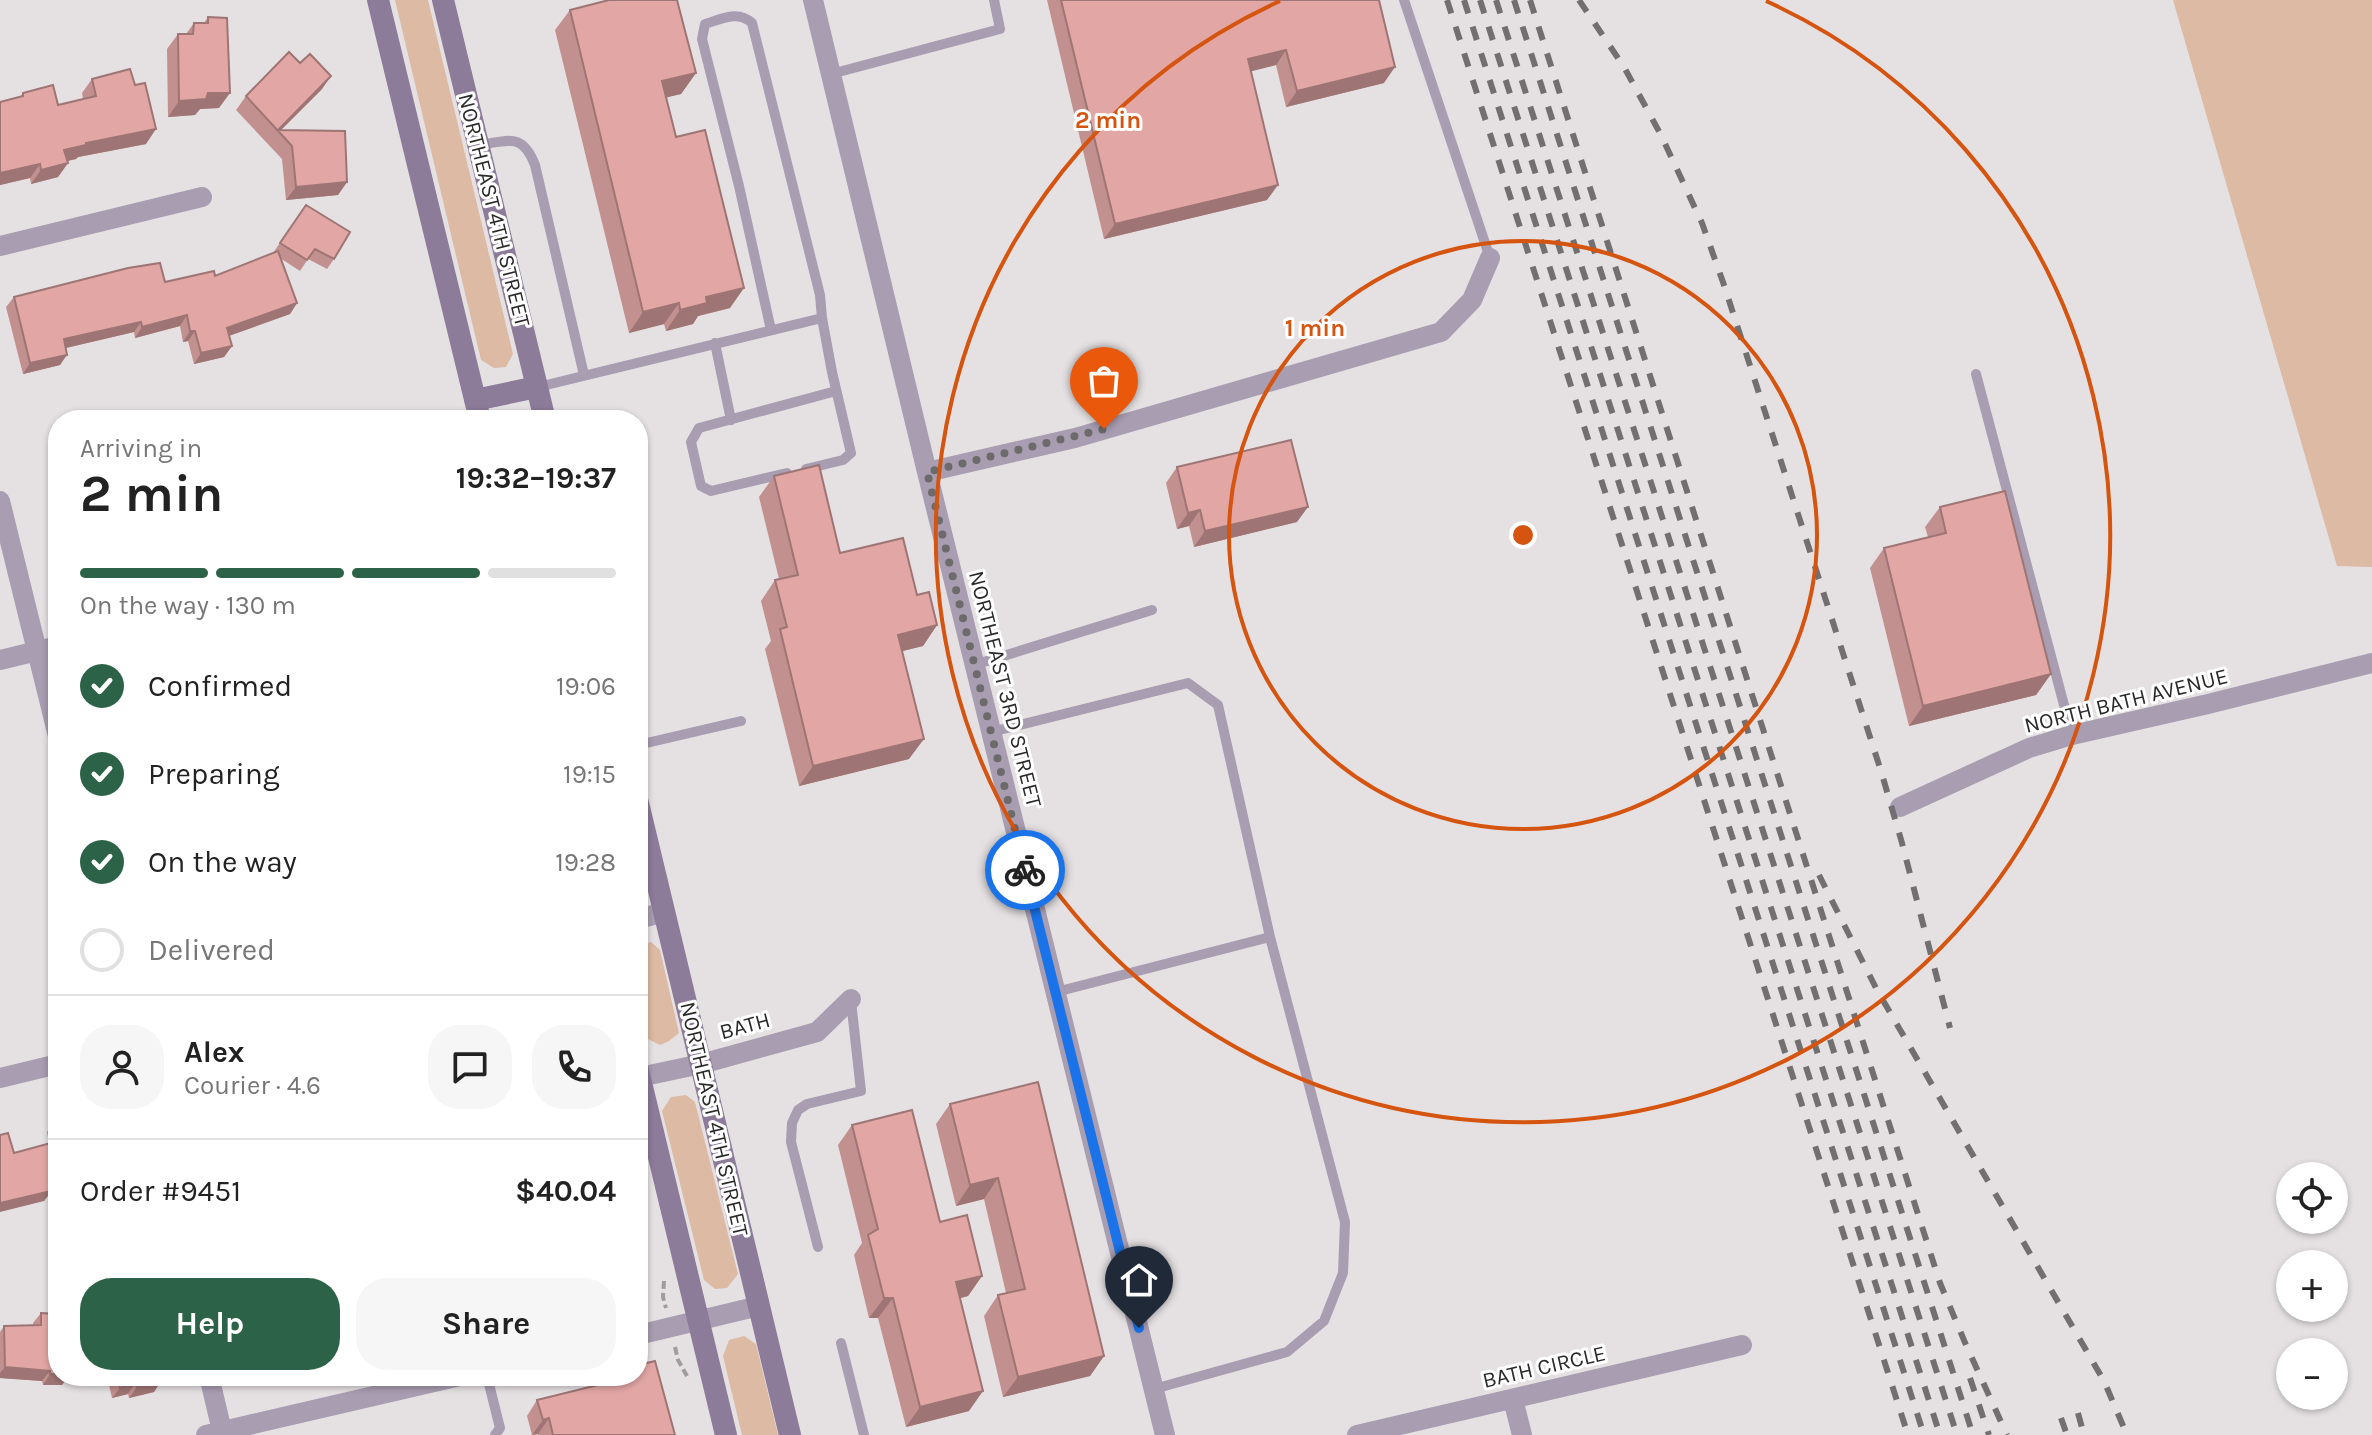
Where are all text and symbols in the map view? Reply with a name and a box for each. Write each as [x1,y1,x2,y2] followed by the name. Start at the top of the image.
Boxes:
[452,91,536,329] street label: NORTHEAST 4TH STREET
[1075,106,1141,134] text: 2 min
[1285,314,1345,342] text: 1 min
[1070,347,1138,429] pin
[1082,359,1126,403] icon: bag
[80,433,202,464] text: Arriving in
[456,460,616,496] text: 19:32–19:37
[80,463,223,524] text: 2 min
[1509,521,1537,549] centre of rings
[963,568,1047,810] street label: NORTHEAST 3RD STREET
[80,590,296,621] text: On the way · 130 m
[2022,663,2230,739] street label: NORTH BATH AVENUE
[80,664,124,708] icon: check
[148,668,292,704] text: Confirmed
[556,671,616,702] text: 19:06
[80,752,124,796] icon: check
[148,756,280,792] text: Preparing
[563,759,616,790] text: 19:15
[985,830,1065,910] courier
[80,840,124,884] icon: check
[148,844,297,880] text: On the way
[555,847,616,878] text: 19:28
[1003,848,1047,892] icon: bike
[148,932,275,968] text: Delivered
[674,999,754,1239] street label: NORTHEAST 4TH STREET
[717,1007,773,1045] street label: BATH
[80,1025,164,1109] button: person
[428,1025,512,1109] button: chat
[532,1025,616,1109] button: phone
[184,1034,244,1070] text: Alex
[184,1070,321,1101] text: Courier · 4.6
[2276,1162,2348,1410] map controls
[2276,1162,2348,1234] button: locate
[80,1173,241,1209] text: Order #9451
[515,1173,616,1209] text: $40.04
[1105,1246,1173,1328] pin
[2276,1250,2348,1322] button: +
[1117,1258,1161,1302] icon: home
[80,1278,340,1370] button: Help
[356,1278,616,1370] button: Share
[2276,1338,2348,1410] button: −
[1480,1340,1608,1394] street label: BATH CIRCLE

